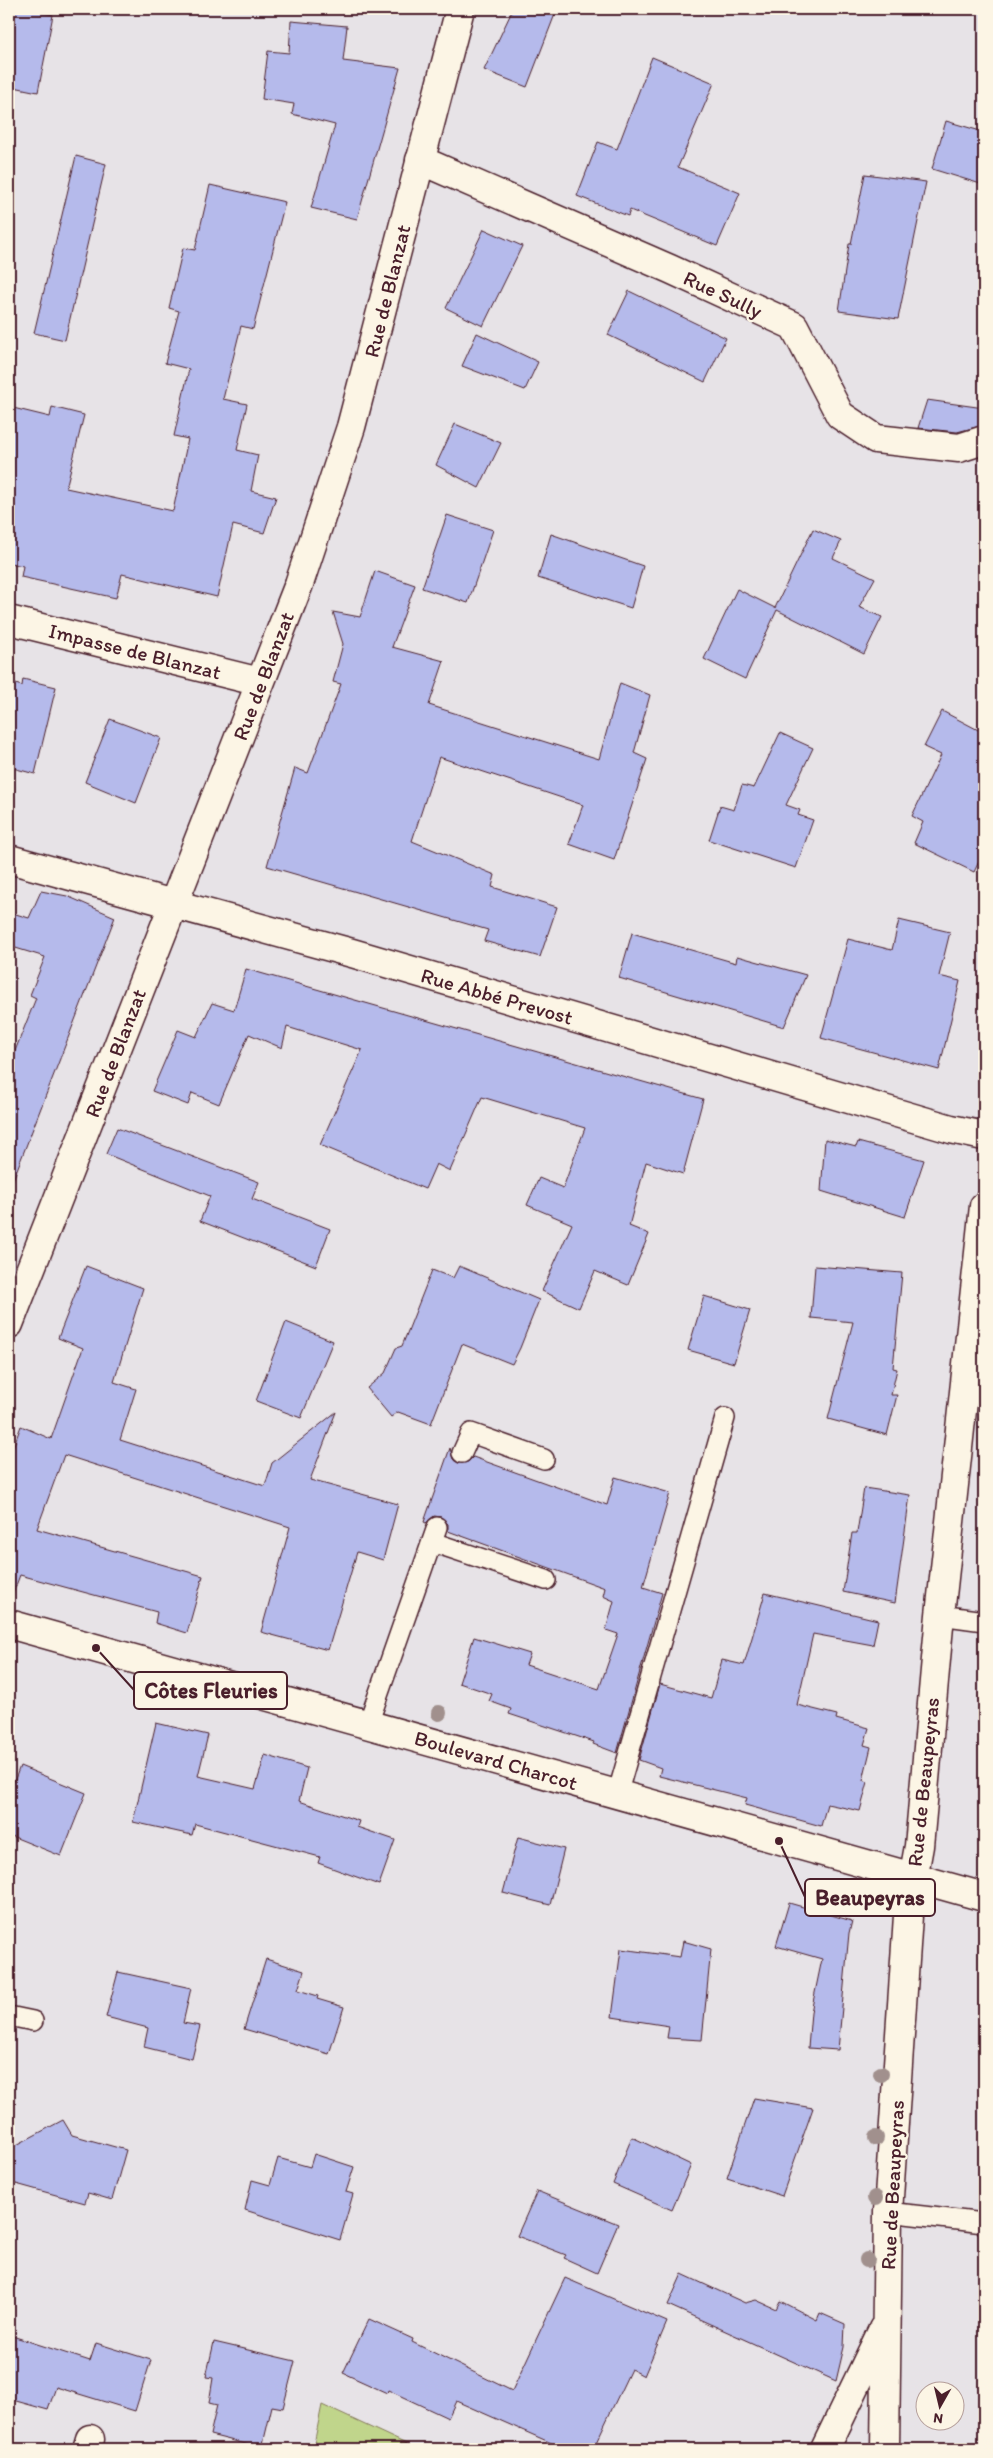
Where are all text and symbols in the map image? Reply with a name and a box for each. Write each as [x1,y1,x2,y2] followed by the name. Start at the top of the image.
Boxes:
[358,222,416,360] street label: Rue de Blanzat
[680,265,767,323] street label: Rue Sully
[227,608,299,744] street label: Rue de Blanzat
[46,618,224,684] street label: Impasse de Blanzat
[418,962,576,1030] street label: Rue Abbé Prevost
[79,985,151,1121] street label: Rue de Blanzat
[134,1672,287,1709] callout: Côtes Fleuries
[144,1677,278,1704] text: Côtes Fleuries
[902,1696,944,1868] street label: Rue de Beaupeyras
[412,1725,581,1795] street label: Boulevard Charcot
[805,1879,935,1916] callout: Beaupeyras
[815,1884,925,1911] text: Beaupeyras
[875,2099,909,2271] street label: Rue de Beaupeyras
[916,2380,966,2430] north arrow
[932,2409,944,2427] text: N

